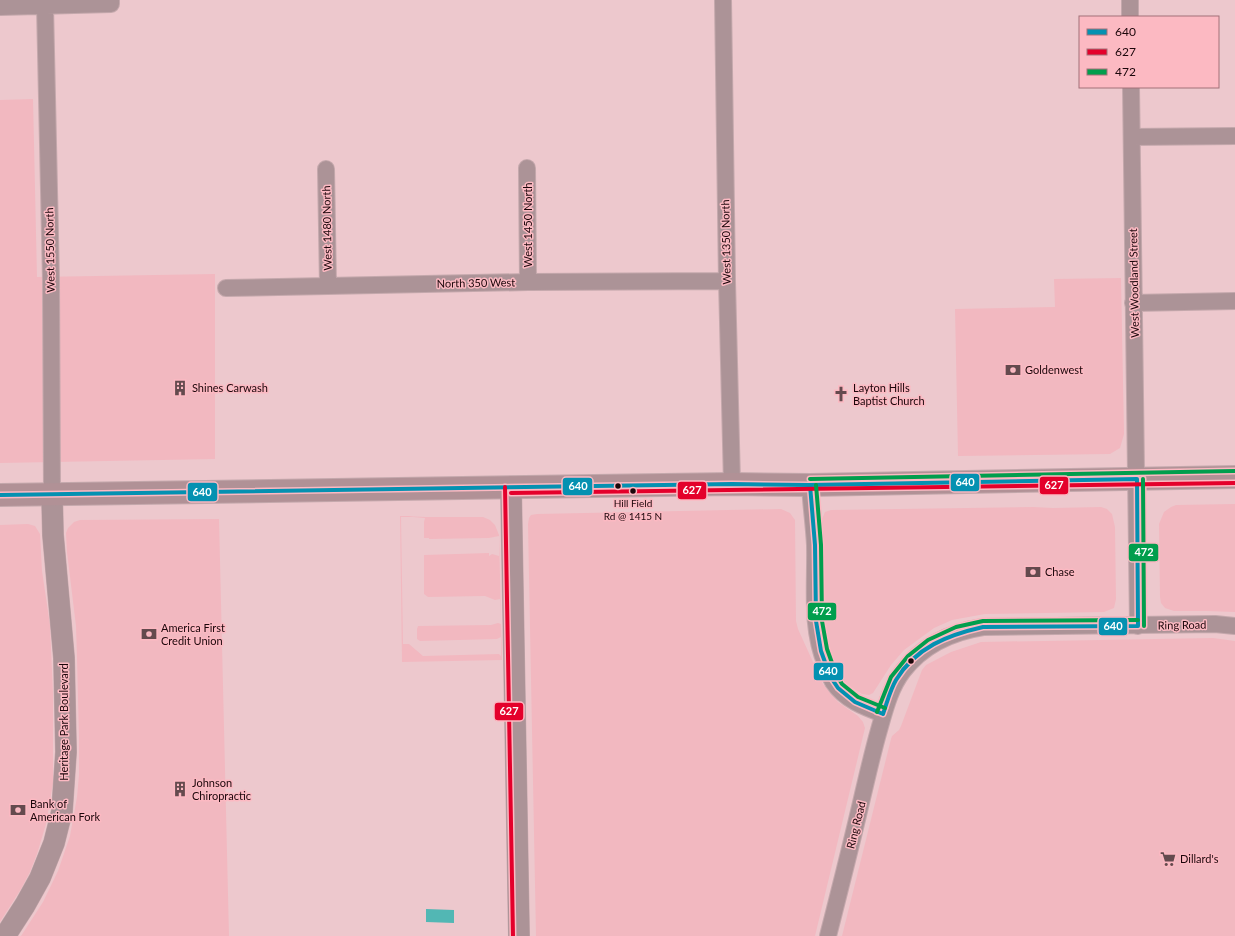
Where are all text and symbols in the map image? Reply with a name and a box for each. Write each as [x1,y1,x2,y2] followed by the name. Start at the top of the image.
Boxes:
[1079,16,1219,88] legend
[1115,24,1136,39] text: 640
[1115,44,1136,59] text: 627
[1115,64,1136,79] text: 472
[521,183,534,268] street label: West 1450 North
[319,185,334,271] street label: West 1480 North
[718,199,733,285] street label: West 1350 North
[42,207,57,293] street label: West 1550 North
[1126,228,1141,338] street label: West Woodland Street
[437,275,515,290] street label: North 350 West
[1004,361,1022,379] bank icon: Goldenwest
[1025,363,1083,376] place label: Goldenwest
[171,379,189,397] building icon: Shines Carwash
[192,381,268,394] place label: Shines Carwash
[853,381,925,407] place label: Layton Hills Baptist Church
[832,385,850,403] church icon: Layton Hills Baptist Church
[950,473,980,492] line badge: 640
[955,475,975,488] text: 640
[1039,476,1069,495] line badge: 627
[562,477,593,496] line badge: 640
[1044,478,1064,491] text: 627
[568,479,588,492] text: 640
[613,481,623,491] unlabelled marker
[677,481,707,500] line badge: 627
[187,482,218,502] line badge: 640
[682,483,702,496] text: 627
[192,485,212,498] text: 640
[628,486,638,496] marker: Hill Field Rd @ 1415 N
[604,497,662,522] place label: Hill Field Rd @ 1415 N
[1128,543,1159,562] line badge: 472
[1134,545,1154,558] text: 472
[1024,563,1042,581] bank icon: Chase
[1045,565,1075,578] place label: Chase
[807,602,837,621] line badge: 472
[812,604,832,617] text: 472
[1098,617,1128,636] line badge: 640
[1158,618,1206,631] street label: Ring Road
[1103,619,1123,632] text: 640
[161,621,225,647] place label: America First Credit Union
[140,625,158,643] bank icon: America First Credit Union
[906,656,916,666] unlabelled marker
[813,662,844,681] line badge: 640
[57,663,70,781] street label: Heritage Park Boulevard
[818,664,838,677] text: 640
[494,702,524,721] line badge: 627
[499,704,519,717] text: 627
[192,776,251,802] place label: Johnson Chiropractic
[171,780,189,798] building icon: Johnson Chiropractic
[30,797,101,823] place label: Bank of American Fork
[843,800,868,850] street label: Ring Road
[9,801,27,819] bank icon: Bank of American Fork
[1159,850,1177,868] supermarket icon: Dillard's
[1180,852,1219,865] place label: Dillard's

